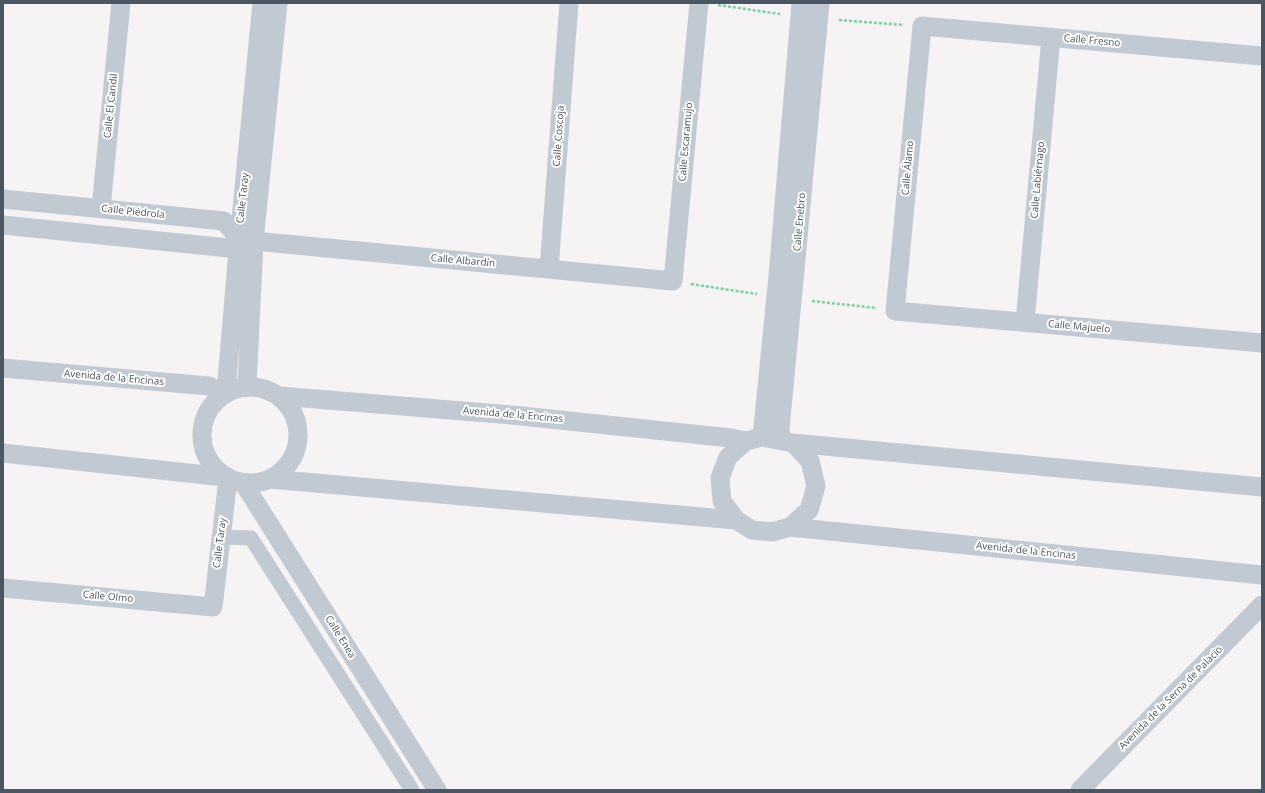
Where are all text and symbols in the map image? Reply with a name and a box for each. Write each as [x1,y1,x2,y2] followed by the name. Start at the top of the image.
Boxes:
[1063,33,1121,49] street label: Calle Fresno
[102,73,120,139] street label: Calle El Candil
[677,102,695,182] street label: Calle Escaramujo
[551,105,567,167] street label: Calle Coscoja
[900,140,916,196] street label: Calle Álamo
[1029,141,1047,219] street label: Calle Labiérnago
[234,172,252,224] street label: Calle Taray
[791,192,809,252] street label: Calle Enebro
[101,203,165,221] street label: Calle Piédrola
[430,252,496,270] street label: Calle Albardín
[1047,318,1111,336] street label: Calle Majuelo
[64,368,164,388] street label: Avenida de la Encinas
[463,405,563,425] street label: Avenida de la Encinas
[211,517,229,569] street label: Calle Taray
[975,540,1077,562] street label: Avenida de la Encinas
[82,589,134,605] street label: Calle Olmo
[322,613,358,661] street label: Calle Enea
[1117,644,1225,752] street label: Avenida de la Serna de Palacio

